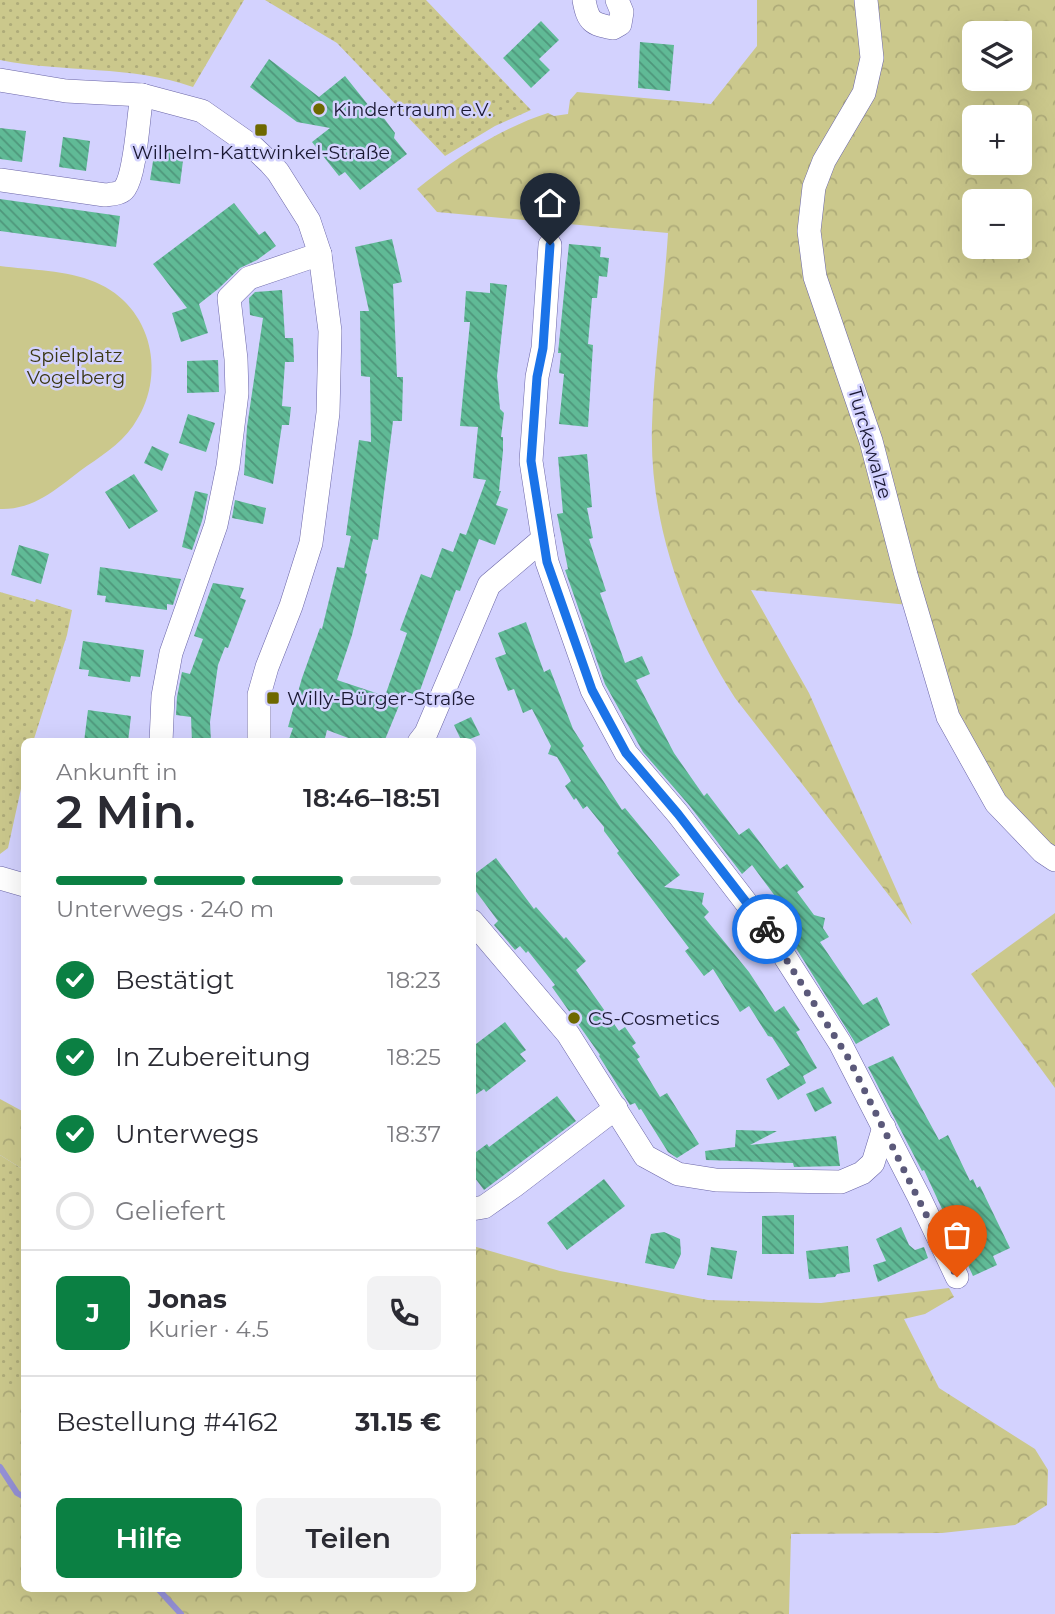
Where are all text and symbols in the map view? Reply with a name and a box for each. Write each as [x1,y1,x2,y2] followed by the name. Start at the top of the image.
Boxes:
[962,21,1032,259] map controls
[962,21,1032,91] button: layers
[333,98,492,121] place label: Kindertraum e.V.
[311,101,327,117] marker: Kindertraum e.V.
[962,105,1032,175] button: +
[253,122,269,138] marker: Wilhelm-Kattwinkel-Straße
[132,141,390,164] place label: Wilhelm-Kattwinkel-Straße
[520,173,580,245] pin
[531,184,569,222] icon: home
[962,189,1032,259] button: −
[27,344,125,389] park label: Spielplatz Vogelberg
[843,384,897,502] street label: Turckswalze
[287,687,475,710] place label: Willy-Bürger-Straße
[265,690,281,706] marker: Willy-Bürger-Straße
[56,758,177,786] text: Ankunft in
[303,782,441,814] text: 18:46–18:51
[56,783,195,840] text: 2 Min.
[732,894,802,964] courier
[56,895,274,923] text: Unterwegs · 240 m
[748,910,786,948] icon: bike
[56,961,94,999] icon: check
[115,964,234,996] text: Bestätigt
[387,966,441,994] text: 18:23
[588,1007,720,1030] place label: CS-Cosmetics
[566,1010,582,1026] marker: CS-Cosmetics
[56,1038,94,1076] icon: check
[115,1041,311,1073] text: In Zubereitung
[387,1043,441,1071] text: 18:25
[56,1115,94,1153] icon: check
[115,1118,258,1150] text: Unterwegs
[387,1120,441,1148] text: 18:37
[115,1195,226,1227] text: Geliefert
[927,1205,987,1277] pin
[938,1216,976,1254] icon: bag
[367,1276,441,1350] button: phone
[148,1283,227,1315] text: Jonas
[86,1297,100,1329] text: J
[148,1315,269,1343] text: Kurier · 4.5
[56,1406,278,1438] text: Bestellung #4162
[355,1406,441,1438] text: 31.15 €
[56,1498,242,1578] button: Hilfe
[256,1498,441,1578] button: Teilen

